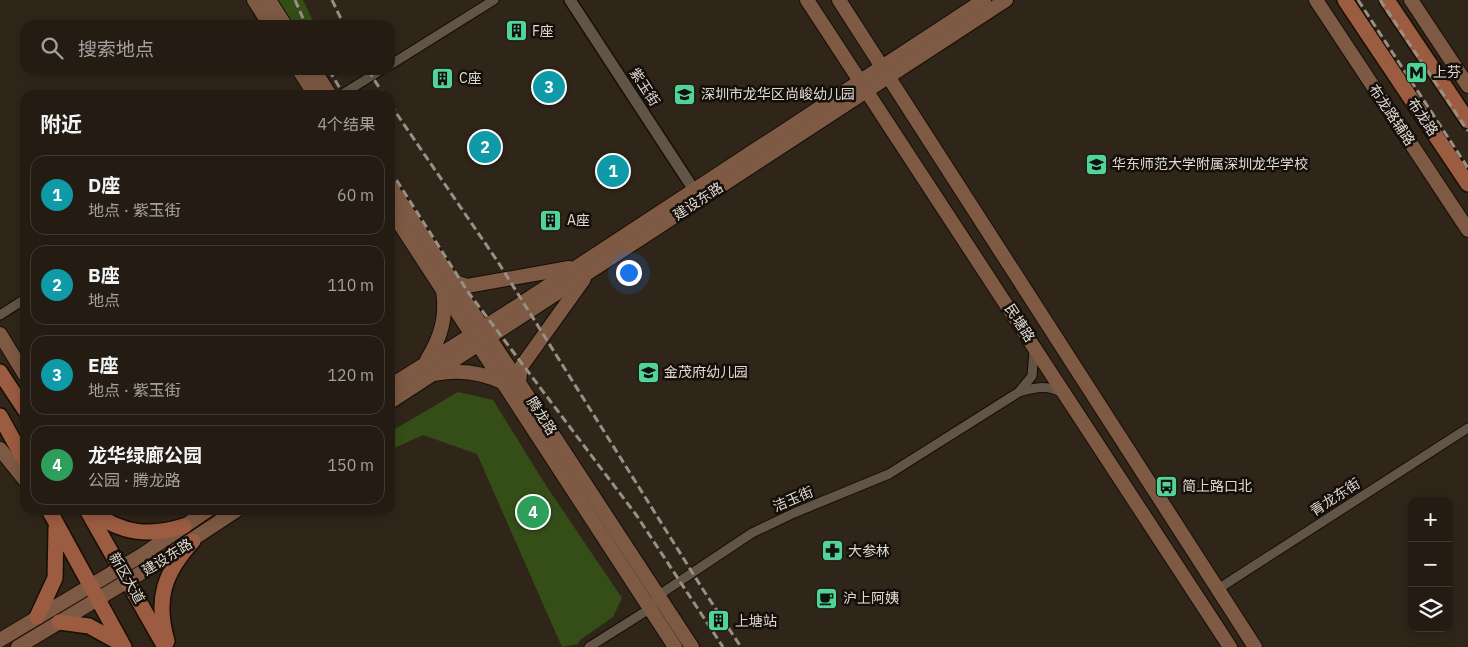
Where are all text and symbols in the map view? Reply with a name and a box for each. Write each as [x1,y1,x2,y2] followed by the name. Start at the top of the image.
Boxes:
[504,19,528,43] building icon: F座
[20,20,395,75] search box
[532,22,554,40] place label: F座
[38,34,66,62] icon: search
[78,37,154,61] text: 搜索地点
[1405,60,1429,84] metro station icon: 上芬
[1433,63,1461,81] place label: 上芬
[626,64,664,110] street label: 紫玉街
[431,66,455,90] building icon: C座
[533,68,565,106] pin: 3
[459,69,482,87] place label: C座
[1365,81,1419,149] street label: 布龙路辅路
[673,82,697,106] school or university icon: 深圳市龙华区尚峻幼儿园
[701,85,855,103] place label: 深圳市龙华区尚峻幼儿园
[1404,95,1442,139] street label: 布龙路
[40,110,82,138] text: 附近
[317,114,375,134] text: 4个结果
[469,128,501,166] pin: 2
[597,152,629,190] pin: 1
[1084,152,1108,176] school or university icon: 华东师范大学附属深圳龙华学校
[1112,155,1308,173] place label: 华东师范大学附属深圳龙华学校
[88,173,120,197] text: D座
[670,178,726,224] street label: 建设东路
[52,185,62,205] text: 1
[337,185,374,205] text: 60 m
[88,200,181,220] text: 地点 · 紫玉街
[539,208,563,232] building icon: A座
[567,211,590,229] place label: A座
[616,260,642,286] your location
[88,263,120,287] text: B座
[52,275,62,295] text: 2
[327,275,374,295] text: 110 m
[88,290,120,310] text: 地点
[1001,300,1039,346] street label: 民塘路
[88,353,119,377] text: E座
[636,360,660,384] school or university icon: 金茂府幼儿园
[664,363,748,381] place label: 金茂府幼儿园
[52,365,62,385] text: 3
[327,365,374,385] text: 120 m
[88,380,181,400] text: 地点 · 紫玉街
[523,393,561,439] street label: 腾龙路
[88,443,202,467] text: 龙华绿廊公园
[52,455,62,475] text: 4
[327,455,374,475] text: 150 m
[88,470,181,490] text: 公园 · 腾龙路
[1154,474,1178,498] bus stop icon: 简上路口北
[1307,474,1363,520] street label: 青龙东街
[1182,477,1252,495] place label: 简上路口北
[770,483,816,515] street label: 洁玉街
[517,493,549,531] pin: 4
[1408,497,1453,632] map controls
[1408,497,1453,542] button: +
[138,535,196,579] street label: 建设东路
[820,539,844,563] pharmacy icon: 大参林
[848,542,890,560] place label: 大参林
[1408,542,1453,587] button: −
[105,549,149,607] street label: 新区大道
[815,586,839,610] cafe icon: 沪上阿姨
[1408,587,1453,632] button: layers
[843,589,899,607] place label: 沪上阿姨
[707,609,731,633] building icon: 上塘站
[735,612,777,630] place label: 上塘站

